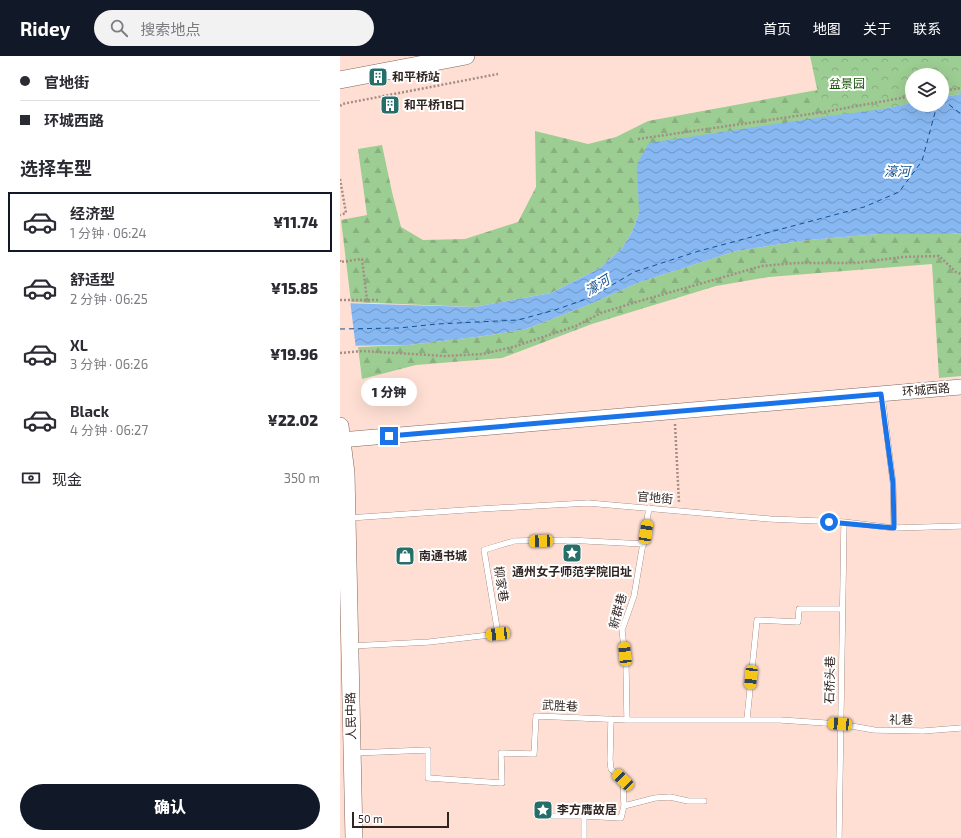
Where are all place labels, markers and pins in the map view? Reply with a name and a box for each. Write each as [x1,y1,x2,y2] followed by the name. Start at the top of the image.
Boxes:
[367,66,389,88] building icon: 和平桥站
[392,69,440,83] place label: 和平桥站
[379,94,401,116] building icon: 和平桥1B口
[404,97,465,111] place label: 和平桥1B口
[561,542,583,564] place icon: 通州女子师范学院旧址
[394,545,416,567] shop icon: 南通书城
[419,548,467,562] place label: 南通书城
[512,564,632,578] place label: 通州女子师范学院旧址
[532,799,554,821] place icon: 李方膺故居
[557,802,617,816] place label: 李方膺故居

